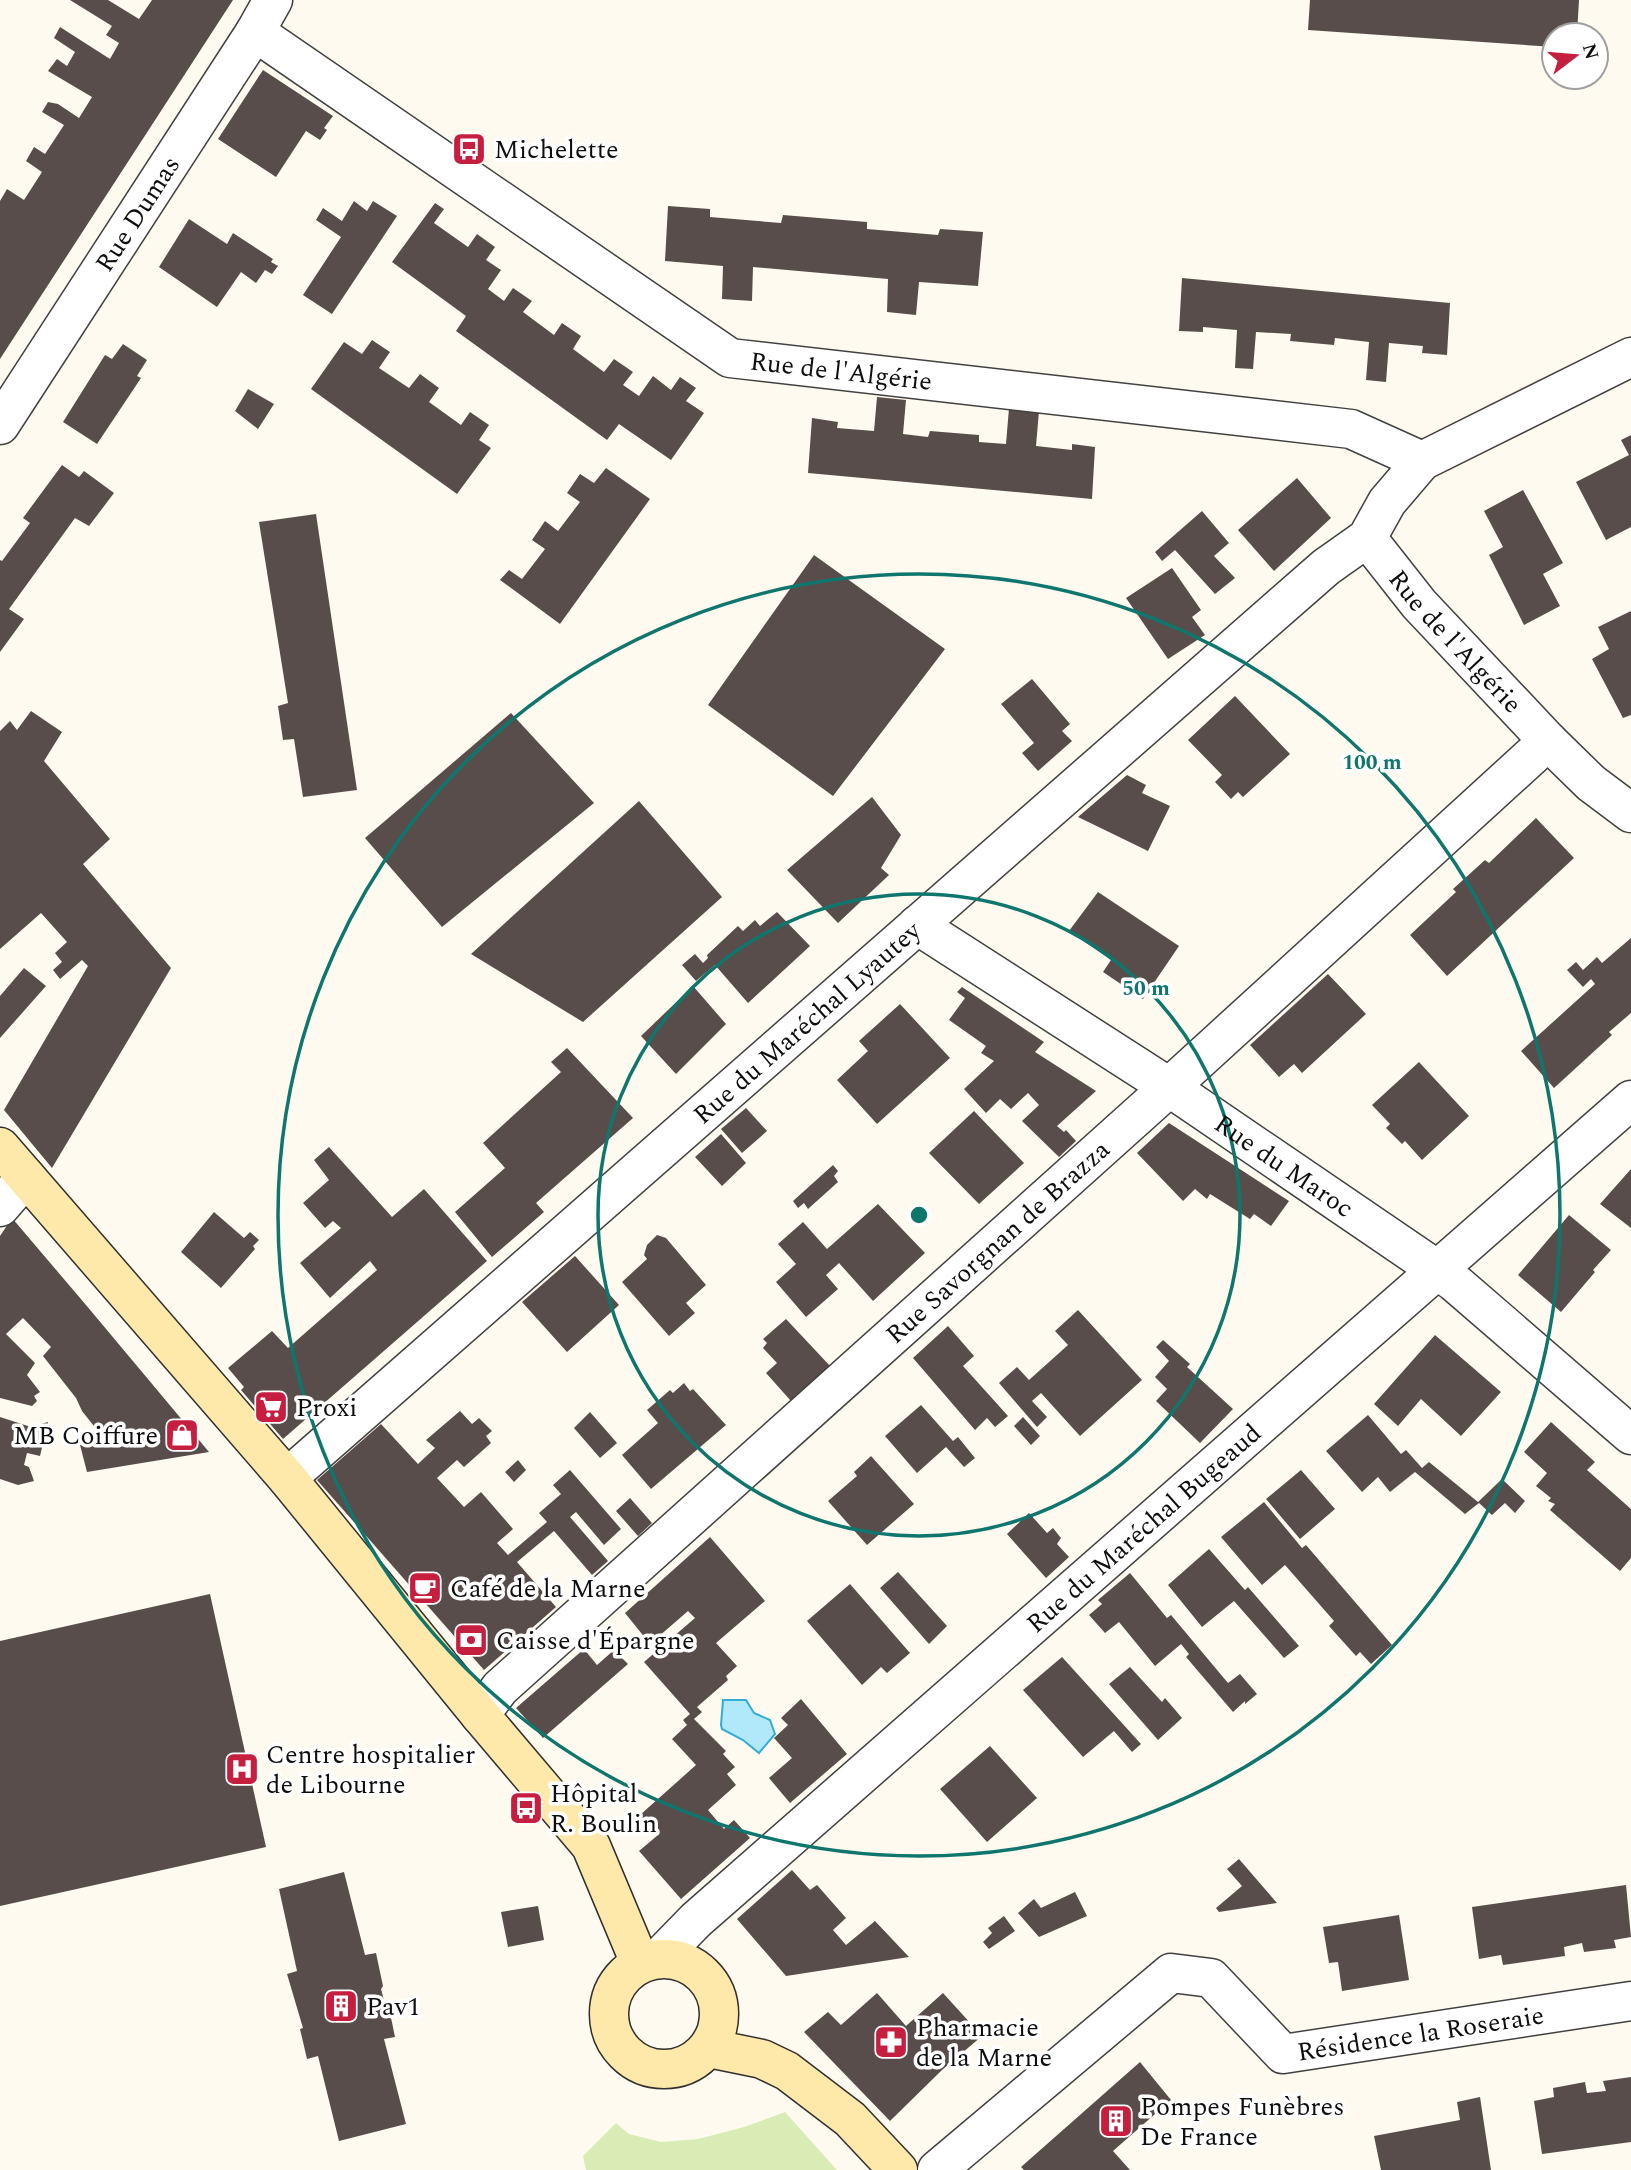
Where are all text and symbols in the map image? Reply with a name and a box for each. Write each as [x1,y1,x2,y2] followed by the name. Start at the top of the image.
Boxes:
[1540,21,1610,91] north arrow
[1574,40,1606,63] text: N
[450,130,488,168] bus stop icon: Michelette
[494,130,618,170] place label: Michelette
[85,148,191,280] street label: Rue Dumas
[748,341,934,402] street label: Rue de l'Algérie
[1378,561,1531,723] street label: Rue de l'Algérie
[1342,747,1402,779] text: 100 m
[684,911,931,1134] street label: Rue du Maréchal Lyautey
[1122,973,1170,1005] text: 50 m
[1206,1104,1361,1228] street label: Rue du Maroc
[877,1130,1119,1354] street label: Rue Savorgnan de Brazza
[907,1203,931,1227] centre of rings
[252,1388,290,1426] supermarket icon: Proxi
[296,1388,357,1428] place label: Proxi
[1017,1414,1271,1643] street label: Rue du Maréchal Bugeaud
[13,1416,158,1456] place label: MB Coiffure
[163,1416,201,1454] shop icon: MB Coiffure
[406,1569,444,1607] cafe icon: Café de la Marne
[450,1569,645,1609] place label: Café de la Marne
[452,1621,490,1659] bank icon: Caisse d'Épargne
[496,1621,695,1661] place label: Caisse d'Épargne
[266,1735,475,1805] place label: Centre hospitalier de Libourne
[223,1750,261,1788] hospital icon: Centre hospitalier de Libourne
[550,1774,657,1844] place label: Hôpital R. Boulin
[507,1789,545,1827] bus stop icon: Hôpital R. Boulin
[322,1987,360,2025] building icon: Pav1
[366,1987,420,2027] place label: Pav1
[1295,1996,1547,2073] street label: Résidence la Roseraie
[916,2008,1052,2078] place label: Pharmacie de la Marne
[872,2023,910,2061] pharmacy icon: Pharmacie de la Marne
[1140,2087,1344,2157] place label: Pompes Funèbres De France
[1097,2102,1135,2140] building icon: Pompes Funèbres De France

